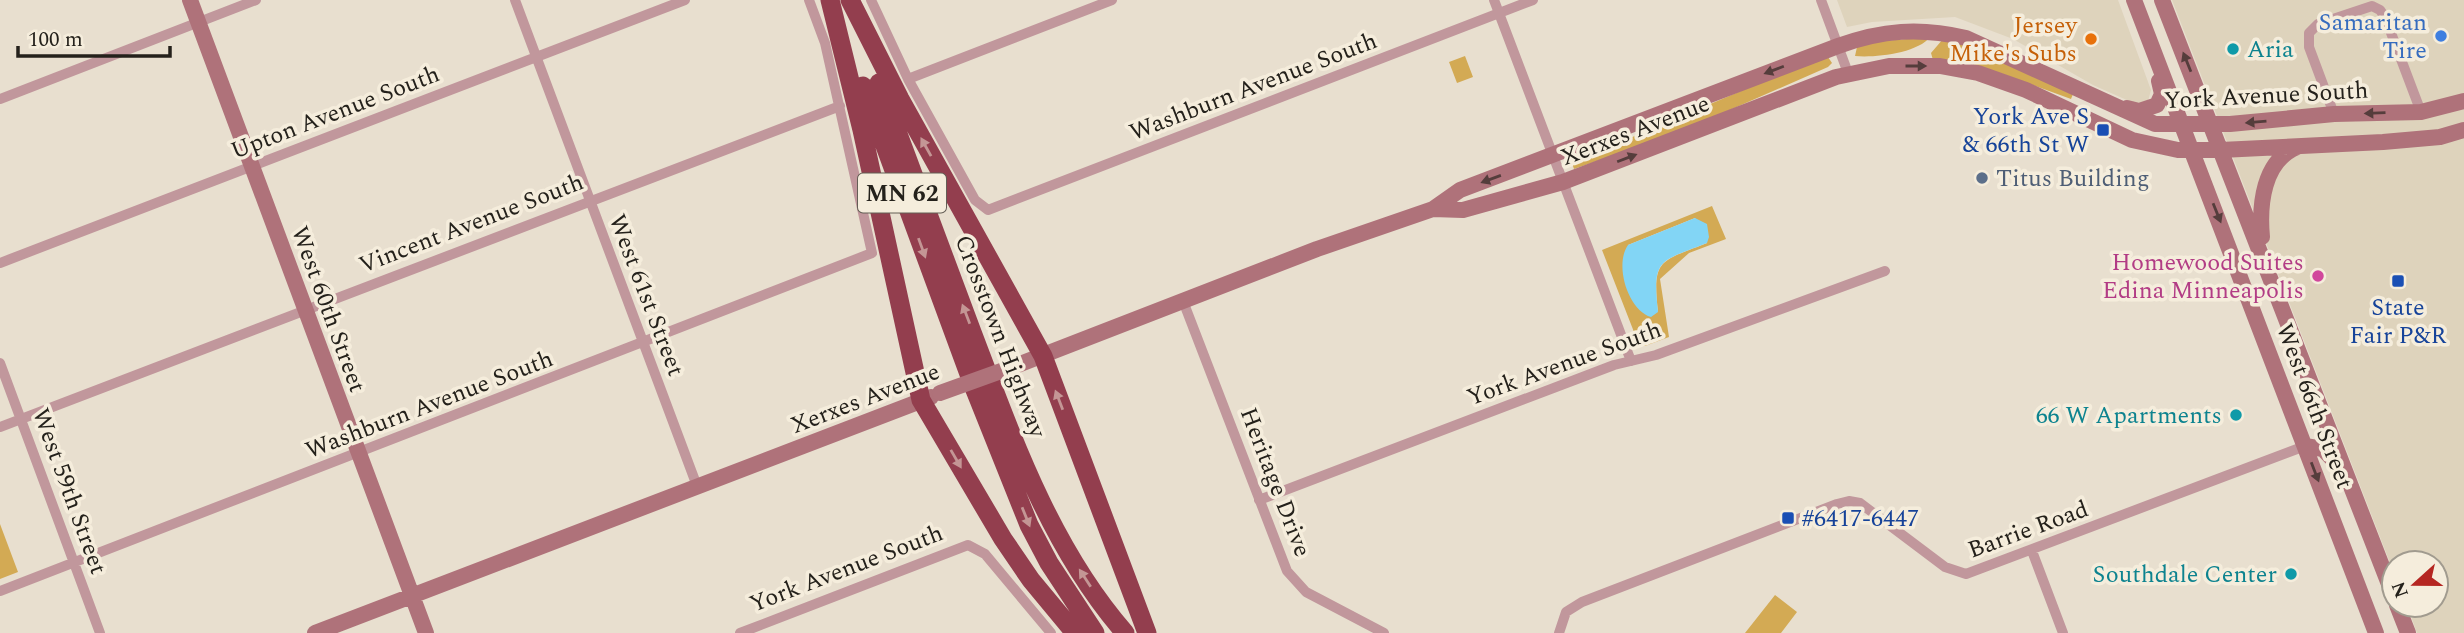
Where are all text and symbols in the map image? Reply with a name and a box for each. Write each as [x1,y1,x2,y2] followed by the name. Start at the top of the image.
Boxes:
[2319,5,2427,69] place label: Samaritan Tire
[1950,8,2078,72] place label: Jersey Mike's Subs
[18,14,170,58] scale bar
[1124,23,1382,151] street label: Washburn Avenue South
[28,24,83,56] text: 100 m
[2433,28,2449,44] marker: Samaritan Tire
[2083,31,2099,47] marker: Jersey Mike's Subs
[2247,32,2294,68] place label: Aria
[2225,41,2241,57] marker: Aria
[2182,51,2193,72] one-way arrow
[226,56,445,169] street label: Upton Avenue South
[1905,60,1927,72] one-way arrow
[1764,65,1785,76] one-way arrow
[2163,73,2369,119] street label: York Avenue South
[1556,86,1715,176] street label: Xerxes Avenue
[1963,99,2089,163] place label: York Ave S & 66th St W
[2364,108,2386,119] one-way arrow
[2245,117,2267,128] one-way arrow
[2095,122,2111,138] marker: York Ave S & 66th St W
[920,137,932,156] one-way arrow
[1617,152,1638,163] one-way arrow
[1996,161,2150,197] place label: Titus Building
[354,164,589,283] street label: Vincent Avenue South
[1974,170,1990,186] marker: Titus Building
[1480,173,1501,184] one-way arrow
[858,174,946,212] road number: MN 62
[2212,203,2223,224] one-way arrow
[599,209,693,382] street label: West 61st Street
[281,221,375,398] street label: West 60th Street
[945,230,1056,444] street label: Crosstown Highway
[917,238,928,259] one-way arrow
[2102,245,2304,309] place label: Homewood Suites Edina Minneapolis
[2310,268,2326,284] marker: Homewood Suites Edina Minneapolis
[2390,273,2406,289] marker: State Fair P&R
[2350,290,2447,354] place label: State Fair P&R
[960,303,971,324] one-way arrow
[1462,312,1667,416] street label: York Avenue South
[2266,318,2362,494] street label: West 66th Street
[300,341,558,469] street label: Washburn Avenue South
[786,354,945,444] street label: Xerxes Avenue
[1054,389,1065,410] one-way arrow
[2036,398,2222,434] place label: 66 W Apartments
[1230,402,1320,562] street label: Heritage Drive
[22,403,116,580] street label: West 59th Street
[2228,407,2244,423] marker: 66 W Apartments
[950,450,962,469] one-way arrow
[2310,461,2321,482] one-way arrow
[1963,492,2094,568] street label: Barrie Road
[1802,501,1919,537] place label: #6417-6447
[1021,506,1032,527] one-way arrow
[1780,510,1796,526] marker: #6417-6447
[744,515,948,622] street label: York Avenue South
[2380,549,2450,619] north arrow
[2093,557,2277,593] place label: Southdale Center
[2283,566,2299,582] marker: Southdale Center
[1078,568,1091,588] one-way arrow
[2384,577,2417,602] text: N

